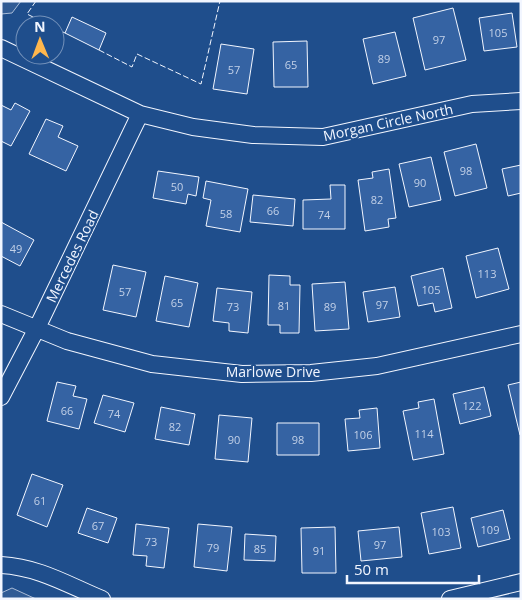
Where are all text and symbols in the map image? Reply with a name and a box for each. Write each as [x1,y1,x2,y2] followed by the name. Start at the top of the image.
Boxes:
[15,15,65,65] north arrow
[34,17,46,36] text: N
[489,25,507,40] house number: 105
[433,32,445,47] house number: 97
[378,51,390,66] house number: 89
[285,57,297,72] house number: 65
[228,62,240,77] house number: 57
[321,99,455,145] street label: Morgan Circle North
[460,163,472,178] house number: 98
[414,175,426,190] house number: 90
[171,179,183,194] house number: 50
[371,192,383,207] house number: 82
[267,203,279,218] house number: 66
[41,206,103,306] street label: Mercedes Road
[220,206,232,221] house number: 58
[318,207,331,222] house number: 74
[10,241,22,256] house number: 49
[478,266,496,281] house number: 113
[422,282,440,297] house number: 105
[119,284,131,299] house number: 57
[171,295,183,310] house number: 65
[376,297,388,312] house number: 97
[278,298,290,313] house number: 81
[227,299,239,314] house number: 73
[324,299,336,314] house number: 89
[226,362,320,381] street label: Marlowe Drive
[463,398,481,413] house number: 122
[61,403,73,418] house number: 66
[108,406,121,421] house number: 74
[169,419,181,434] house number: 82
[415,426,434,441] house number: 114
[354,427,372,442] house number: 106
[228,432,240,447] house number: 90
[292,432,304,447] house number: 98
[34,493,46,508] house number: 61
[92,518,104,533] house number: 67
[481,522,499,537] house number: 109
[432,524,450,539] house number: 103
[145,534,157,549] house number: 73
[374,537,386,552] house number: 97
[207,540,219,555] house number: 79
[254,541,266,556] house number: 85
[313,543,325,558] house number: 91
[347,552,480,584] scale bar
[354,559,389,579] text: 50 m

